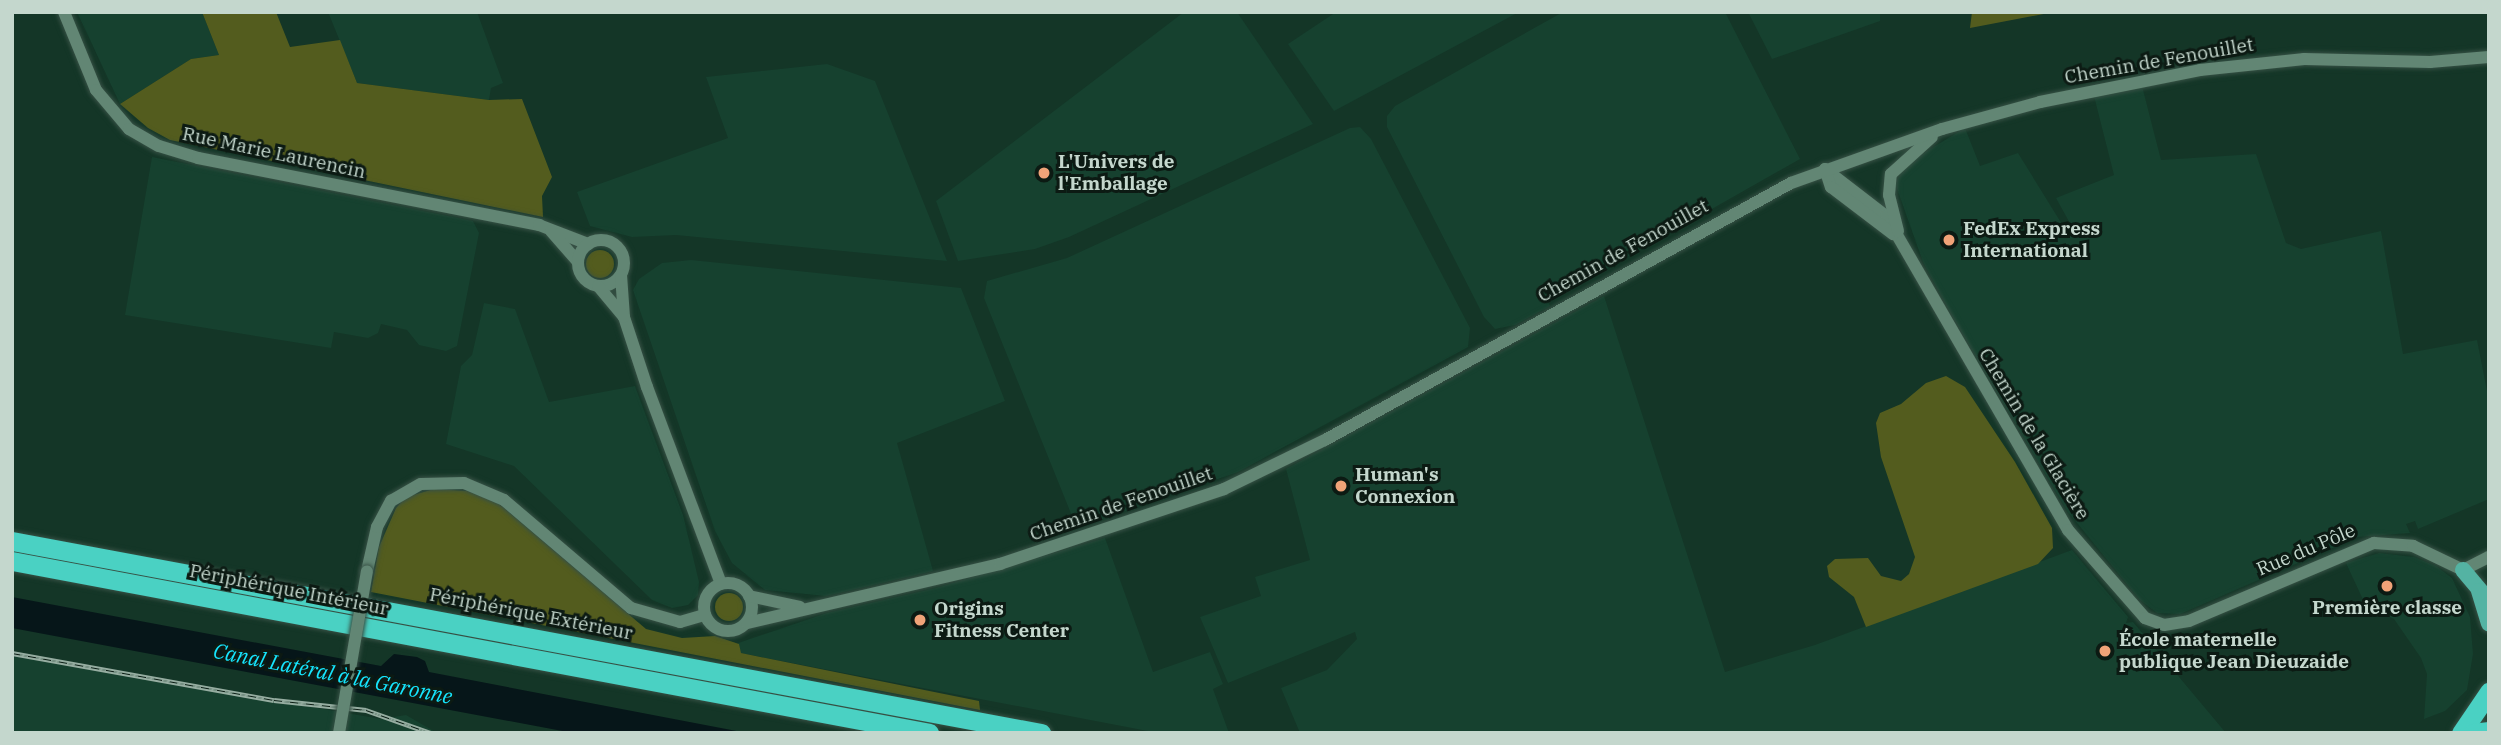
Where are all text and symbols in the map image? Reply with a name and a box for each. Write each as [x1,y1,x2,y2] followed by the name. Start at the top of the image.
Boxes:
[2063,33,2255,89] street label: Chemin de Fenouillet
[180,122,368,184] street label: Rue Marie Laurencin
[1058,151,1174,195] place label: L'Univers de l'Emballage
[1036,165,1052,181] marker: L'Univers de l'Emballage
[1534,195,1712,307] street label: Chemin de Fenouillet
[1963,218,2100,262] place label: FedEx Express International
[1941,232,1957,248] marker: FedEx Express International
[1974,344,2094,524] street label: Chemin de la Glacière
[1027,462,1215,546] street label: Chemin de Fenouillet
[1355,464,1455,508] place label: Human's Connexion
[1333,478,1349,494] marker: Human's Connexion
[2253,519,2359,581] street label: Rue du Pôle
[188,560,390,620] street label: Périphérique Intérieur
[2379,578,2395,594] marker: Première classe
[428,583,634,645] street label: Périphérique Extérieur
[2312,597,2462,619] place label: Première classe
[934,598,1069,642] place label: Origins Fitness Center
[912,612,928,628] marker: Origins Fitness Center
[2119,629,2349,673] place label: École maternelle publique Jean Dieuzaide
[211,637,455,709] water label: Canal Latéral à la Garonne
[2097,643,2113,659] marker: École maternelle publique Jean Dieuzaide

